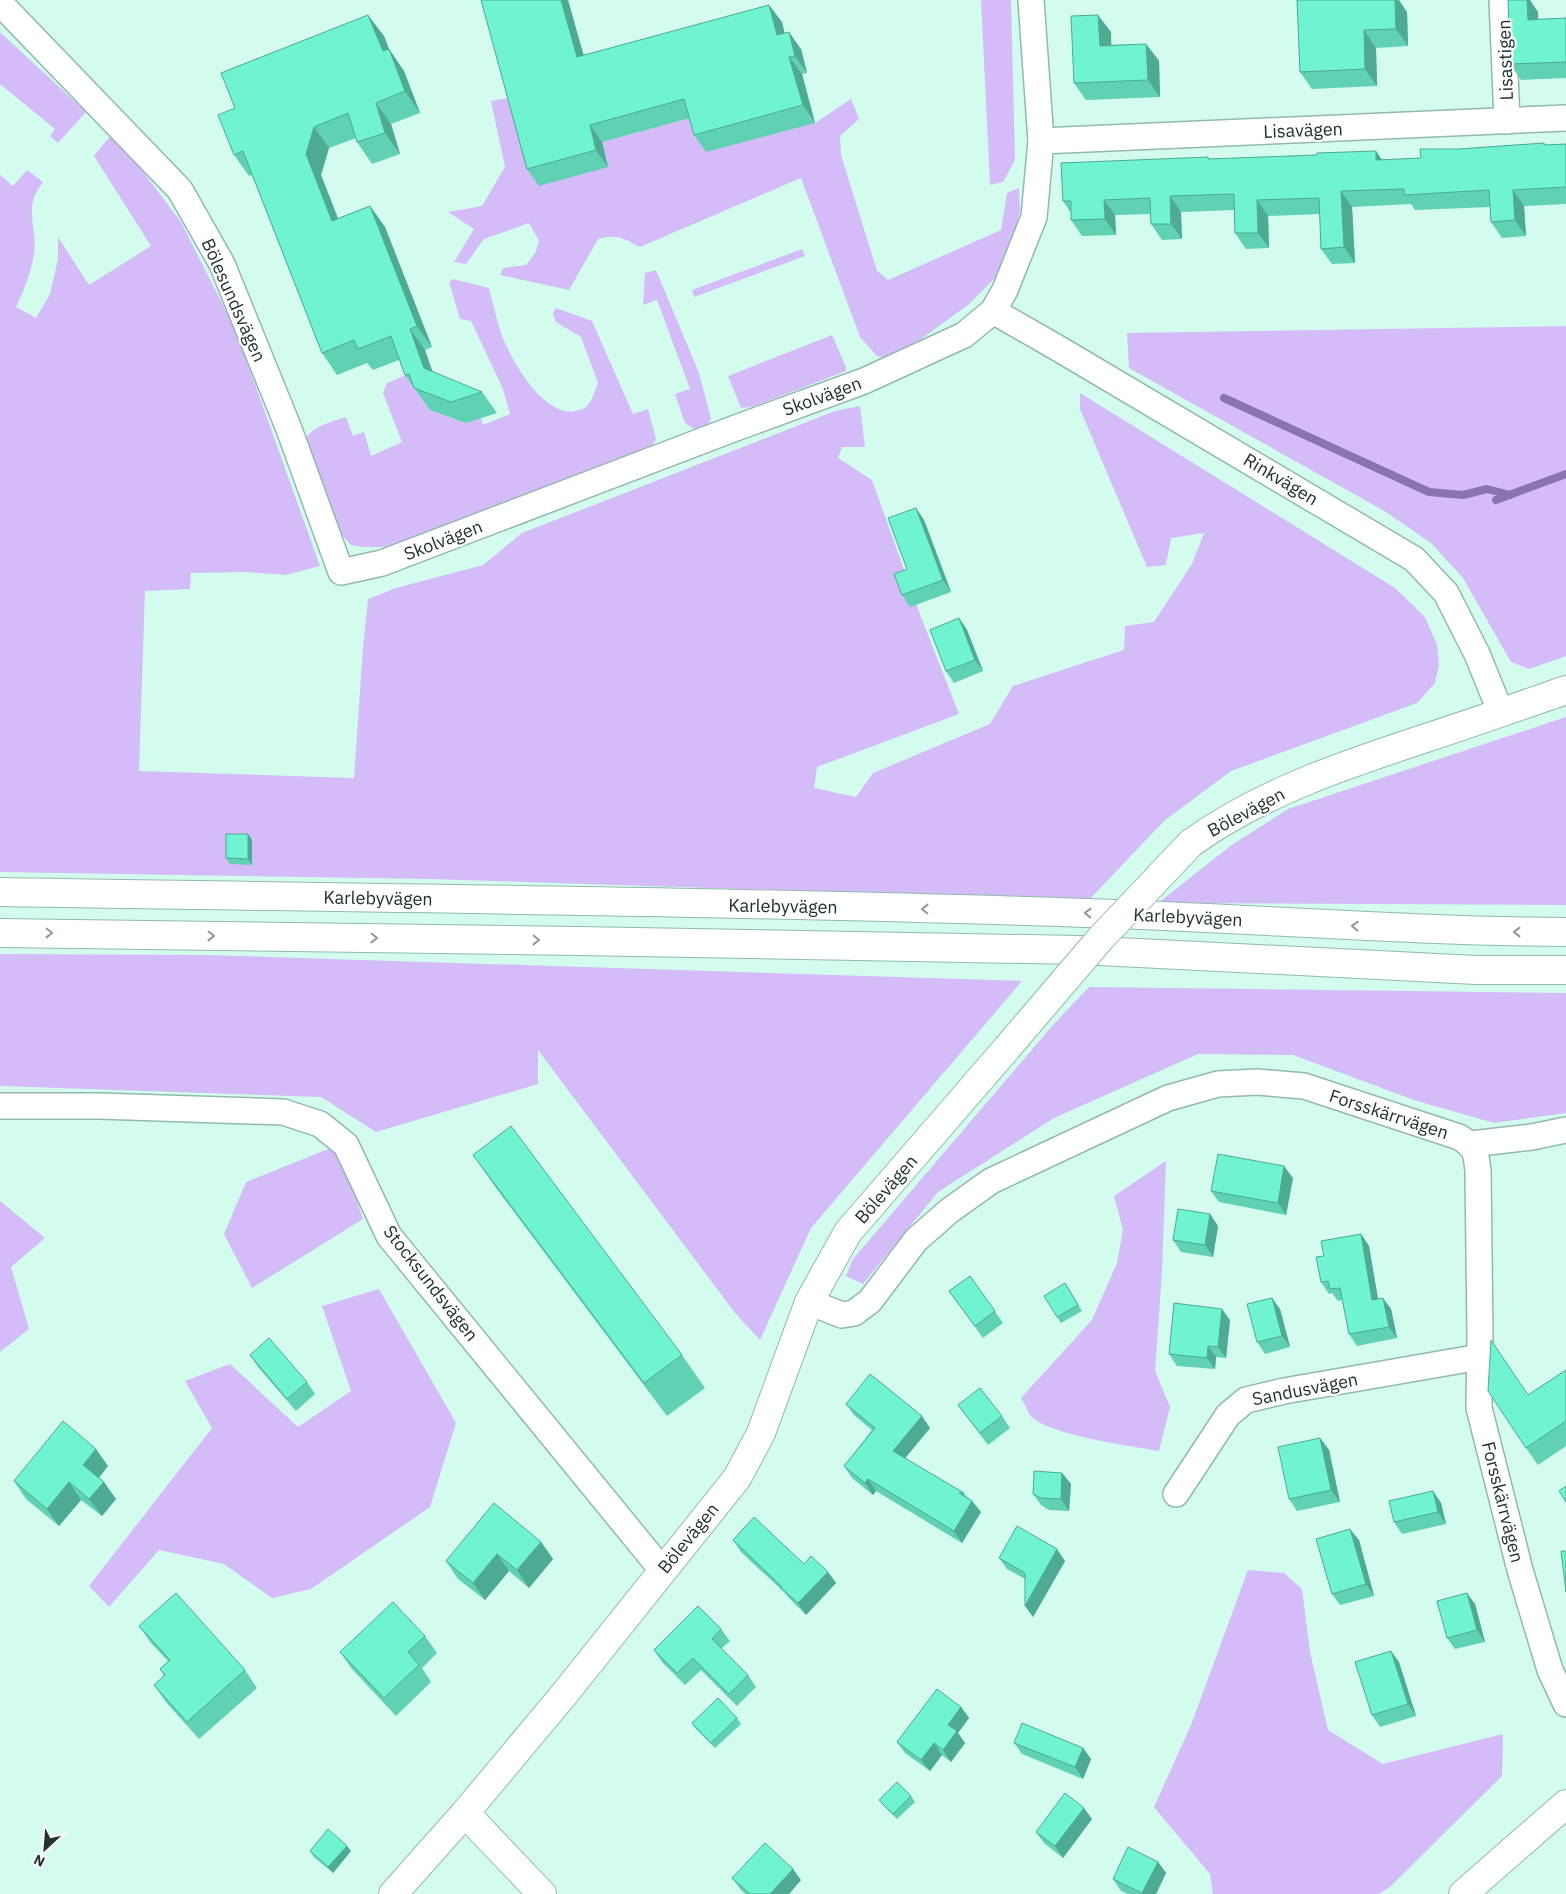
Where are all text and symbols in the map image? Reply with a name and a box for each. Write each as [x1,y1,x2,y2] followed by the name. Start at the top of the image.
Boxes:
[1492,19,1518,101] street label: Lisastigen
[1263,117,1343,143] street label: Lisavägen
[197,235,271,365] street label: Bölesundsvägen
[779,371,865,421] street label: Skolvägen
[1239,448,1323,510] street label: Rinkvägen
[400,515,486,565] street label: Skolvägen
[1203,782,1289,842] street label: Bölevägen
[323,886,433,910] street label: Karlebyvägen
[728,894,838,918] street label: Karlebyvägen
[1133,903,1243,931] street label: Karlebyvägen
[921,904,929,914] one-way arrow
[1083,907,1091,918] one-way arrow
[1351,920,1359,931] one-way arrow
[1513,927,1521,937] one-way arrow
[45,928,53,939] one-way arrow
[208,931,215,941] one-way arrow
[370,933,378,943] one-way arrow
[532,935,540,945] one-way arrow
[1327,1084,1451,1144] street label: Forsskärrvägen
[850,1150,922,1228] street label: Bölevägen
[378,1220,484,1346] street label: Stocksundsvägen
[1250,1367,1360,1411] street label: Sandusvägen
[1477,1439,1529,1565] street label: Forsskärrvägen
[653,1498,723,1578] street label: Bölevägen
[20,1824,70,1874] north arrow
[31,1850,48,1871] text: N

